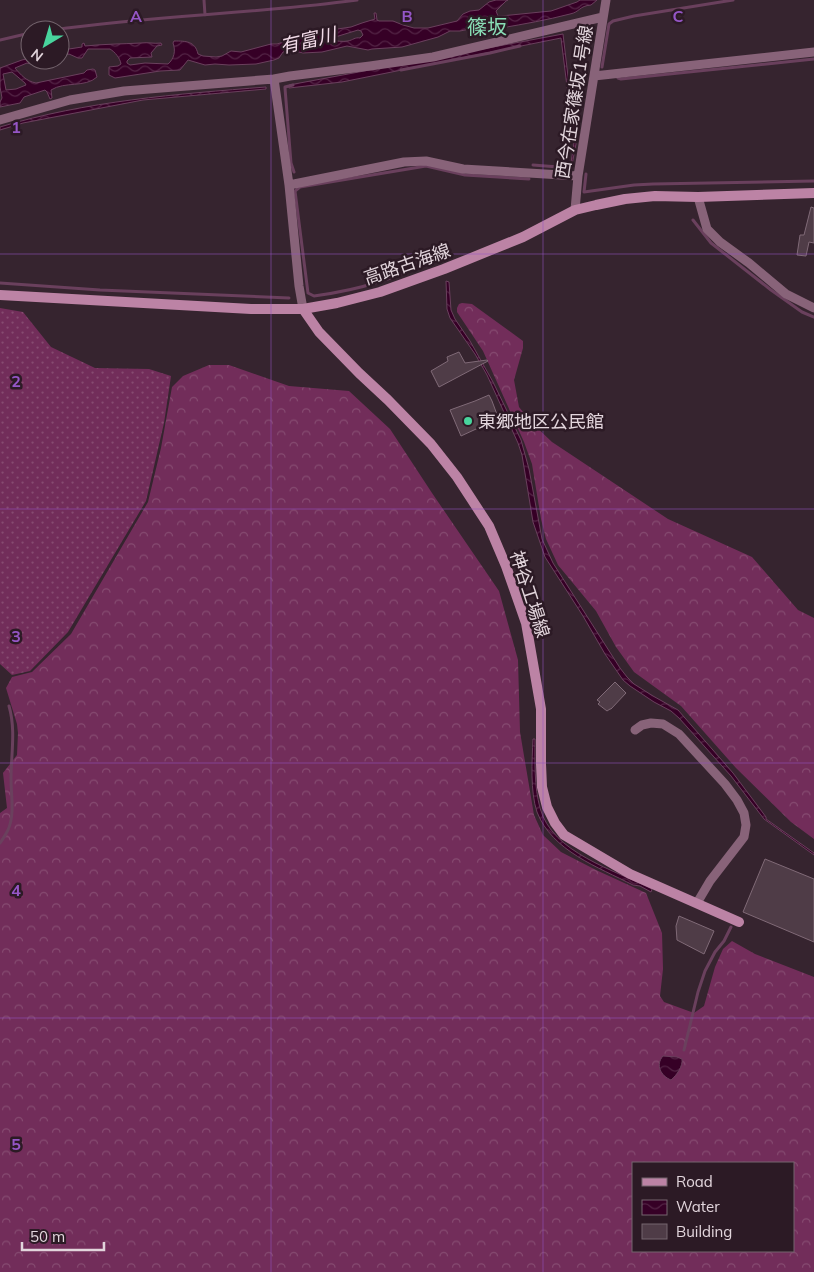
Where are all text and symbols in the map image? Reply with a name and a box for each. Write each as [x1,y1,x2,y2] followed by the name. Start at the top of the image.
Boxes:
[130,6,142,26] text: A
[401,6,413,26] text: B
[673,6,684,26] text: C
[467,14,507,39] district label: 篠坂
[20,20,70,70] north arrow
[278,21,340,58] water label: 有富川
[551,24,597,180] street label: 西今在家篠坂1号線
[27,45,47,66] text: N
[11,117,21,137] text: 1
[361,238,453,290] street label: 高路古海線
[11,371,21,391] text: 2
[478,410,604,433] place label: 東郷地区公民館
[462,415,474,427] marker: 東郷地区公民館
[505,548,555,640] street label: 神谷工場線
[11,626,21,646] text: 3
[11,880,21,900] text: 4
[11,1134,21,1154] text: 5
[632,1162,794,1252] legend
[676,1172,713,1191] text: Road
[676,1197,720,1216] text: Water
[22,1220,105,1252] scale bar
[676,1222,732,1241] text: Building
[30,1227,65,1246] text: 50 m

